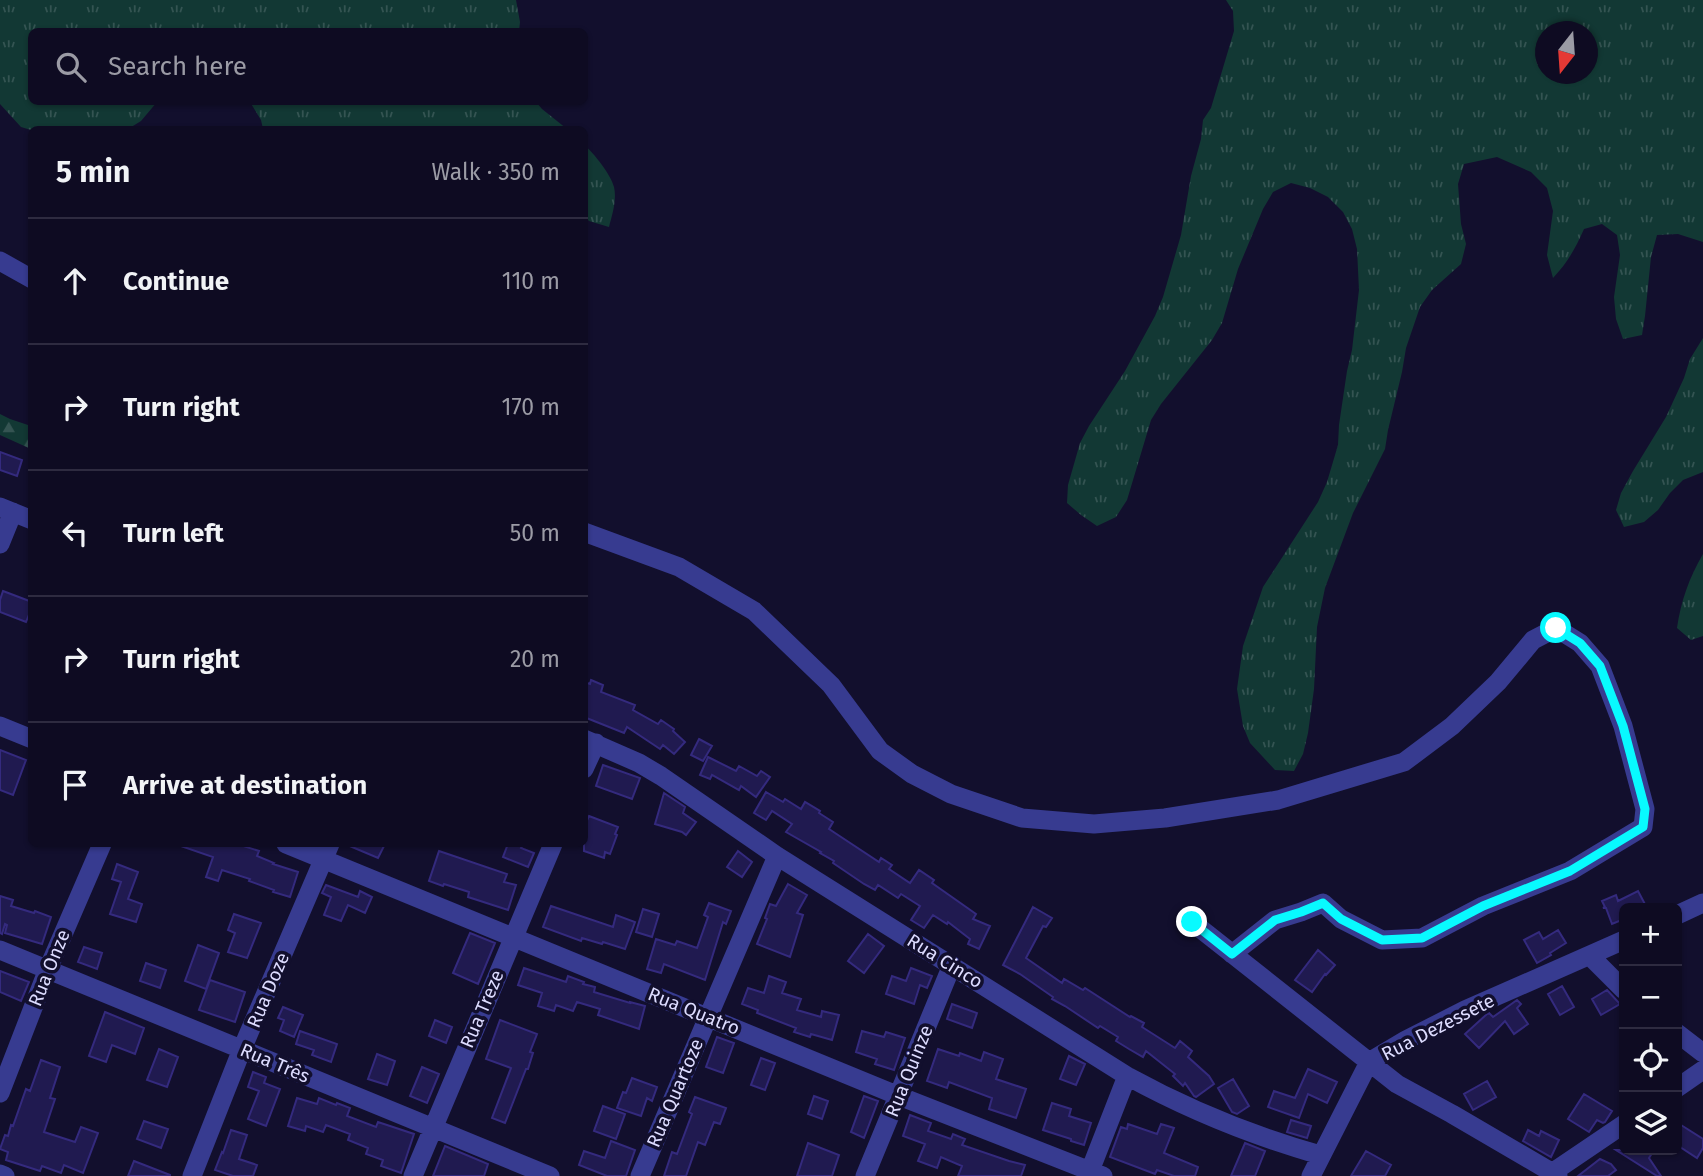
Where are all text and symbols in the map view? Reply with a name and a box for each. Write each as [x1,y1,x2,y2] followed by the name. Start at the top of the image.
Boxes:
[1535,21,1598,84] north arrow
[28,28,588,105] search box
[52,48,90,86] icon: search
[108,51,247,82] text: Search here
[56,154,130,190] text: 5 min
[432,158,560,186] text: Walk · 350 m
[56,262,94,300] icon: ahead
[123,266,229,297] text: Continue
[502,267,560,295] text: 110 m
[56,388,94,426] icon: right
[123,392,240,423] text: Turn right
[501,393,560,421] text: 170 m
[56,514,94,552] icon: left
[123,518,224,549] text: Turn left
[510,519,560,547] text: 50 m
[1540,612,1571,643] route start
[56,640,94,678] icon: right
[123,644,240,675] text: Turn right
[510,645,560,673] text: 20 m
[56,766,94,804] icon: arrive
[123,770,367,801] text: Arrive at destination
[1619,903,1682,1155] map controls
[1619,903,1682,966] button: +
[1176,906,1207,937] route end
[23,926,75,1010] street label: Rua Onze
[903,929,987,993] street label: Rua Cinco
[242,949,294,1031] street label: Rua Doze
[455,966,509,1052] street label: Rua Treze
[1619,966,1682,1029] button: −
[645,982,743,1040] street label: Rua Quatro
[1378,989,1498,1065] street label: Rua Dezessete
[880,1022,938,1120] street label: Rua Quinze
[1619,1029,1682,1092] button: locate
[642,1035,708,1151] street label: Rua Quartoze
[237,1038,313,1088] street label: Rua Três
[1619,1092,1682,1155] button: layers

